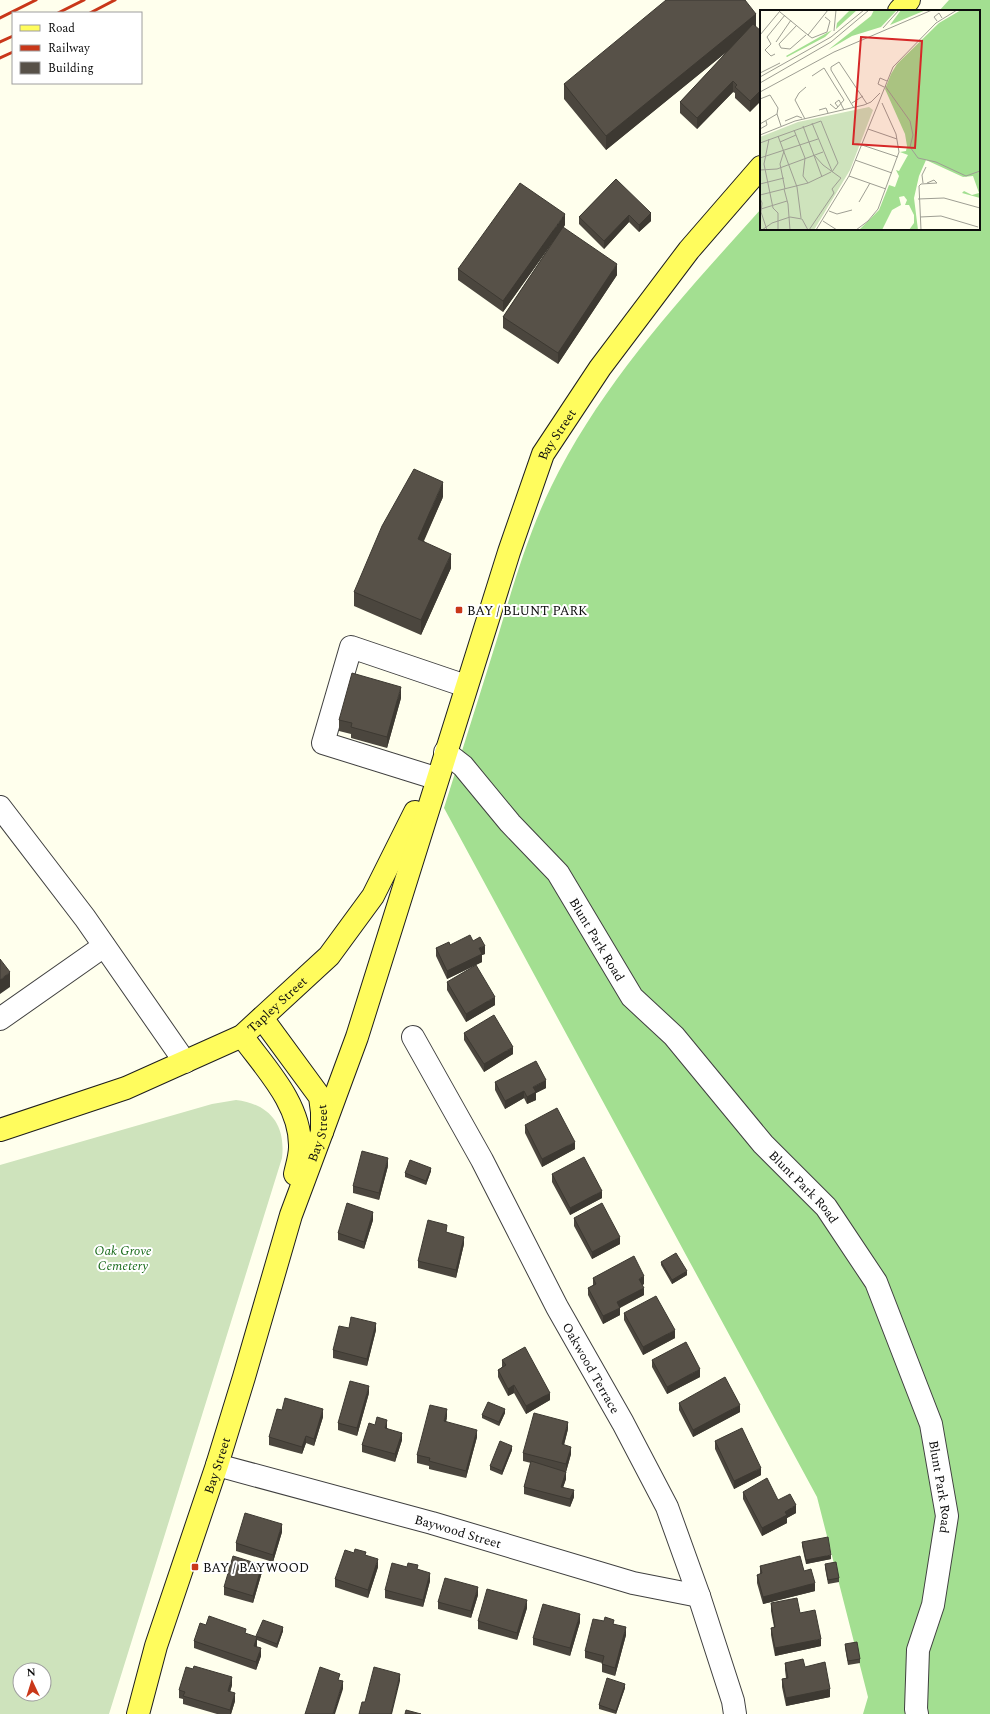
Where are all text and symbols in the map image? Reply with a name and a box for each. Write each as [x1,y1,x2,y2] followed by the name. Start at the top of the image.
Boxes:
[760,10,980,230] inset map
[12,12,142,84] legend
[48,19,75,38] text: Road
[48,39,91,58] text: Railway
[48,59,94,78] text: Building
[533,405,582,463] street label: Bay Street
[467,601,588,621] place label: BAY / BLUNT PARK
[454,605,464,615] marker: BAY / BLUNT PARK
[564,894,629,985] street label: Blunt Park Road
[243,972,312,1038] street label: Tapley Street
[303,1103,333,1165] street label: Bay Street
[764,1146,843,1228] street label: Blunt Park Road
[94,1241,152,1276] park label: Oak Grove Cemetery
[557,1319,625,1418] street label: Oakwood Terrace
[199,1434,236,1497] street label: Bay Street
[923,1439,956,1535] street label: Blunt Park Road
[412,1510,504,1554] street label: Baywood Street
[203,1558,309,1578] place label: BAY / BAYWOOD
[190,1562,200,1572] marker: BAY / BAYWOOD
[12,1662,52,1702] north arrow
[26,1664,36,1681] text: N

